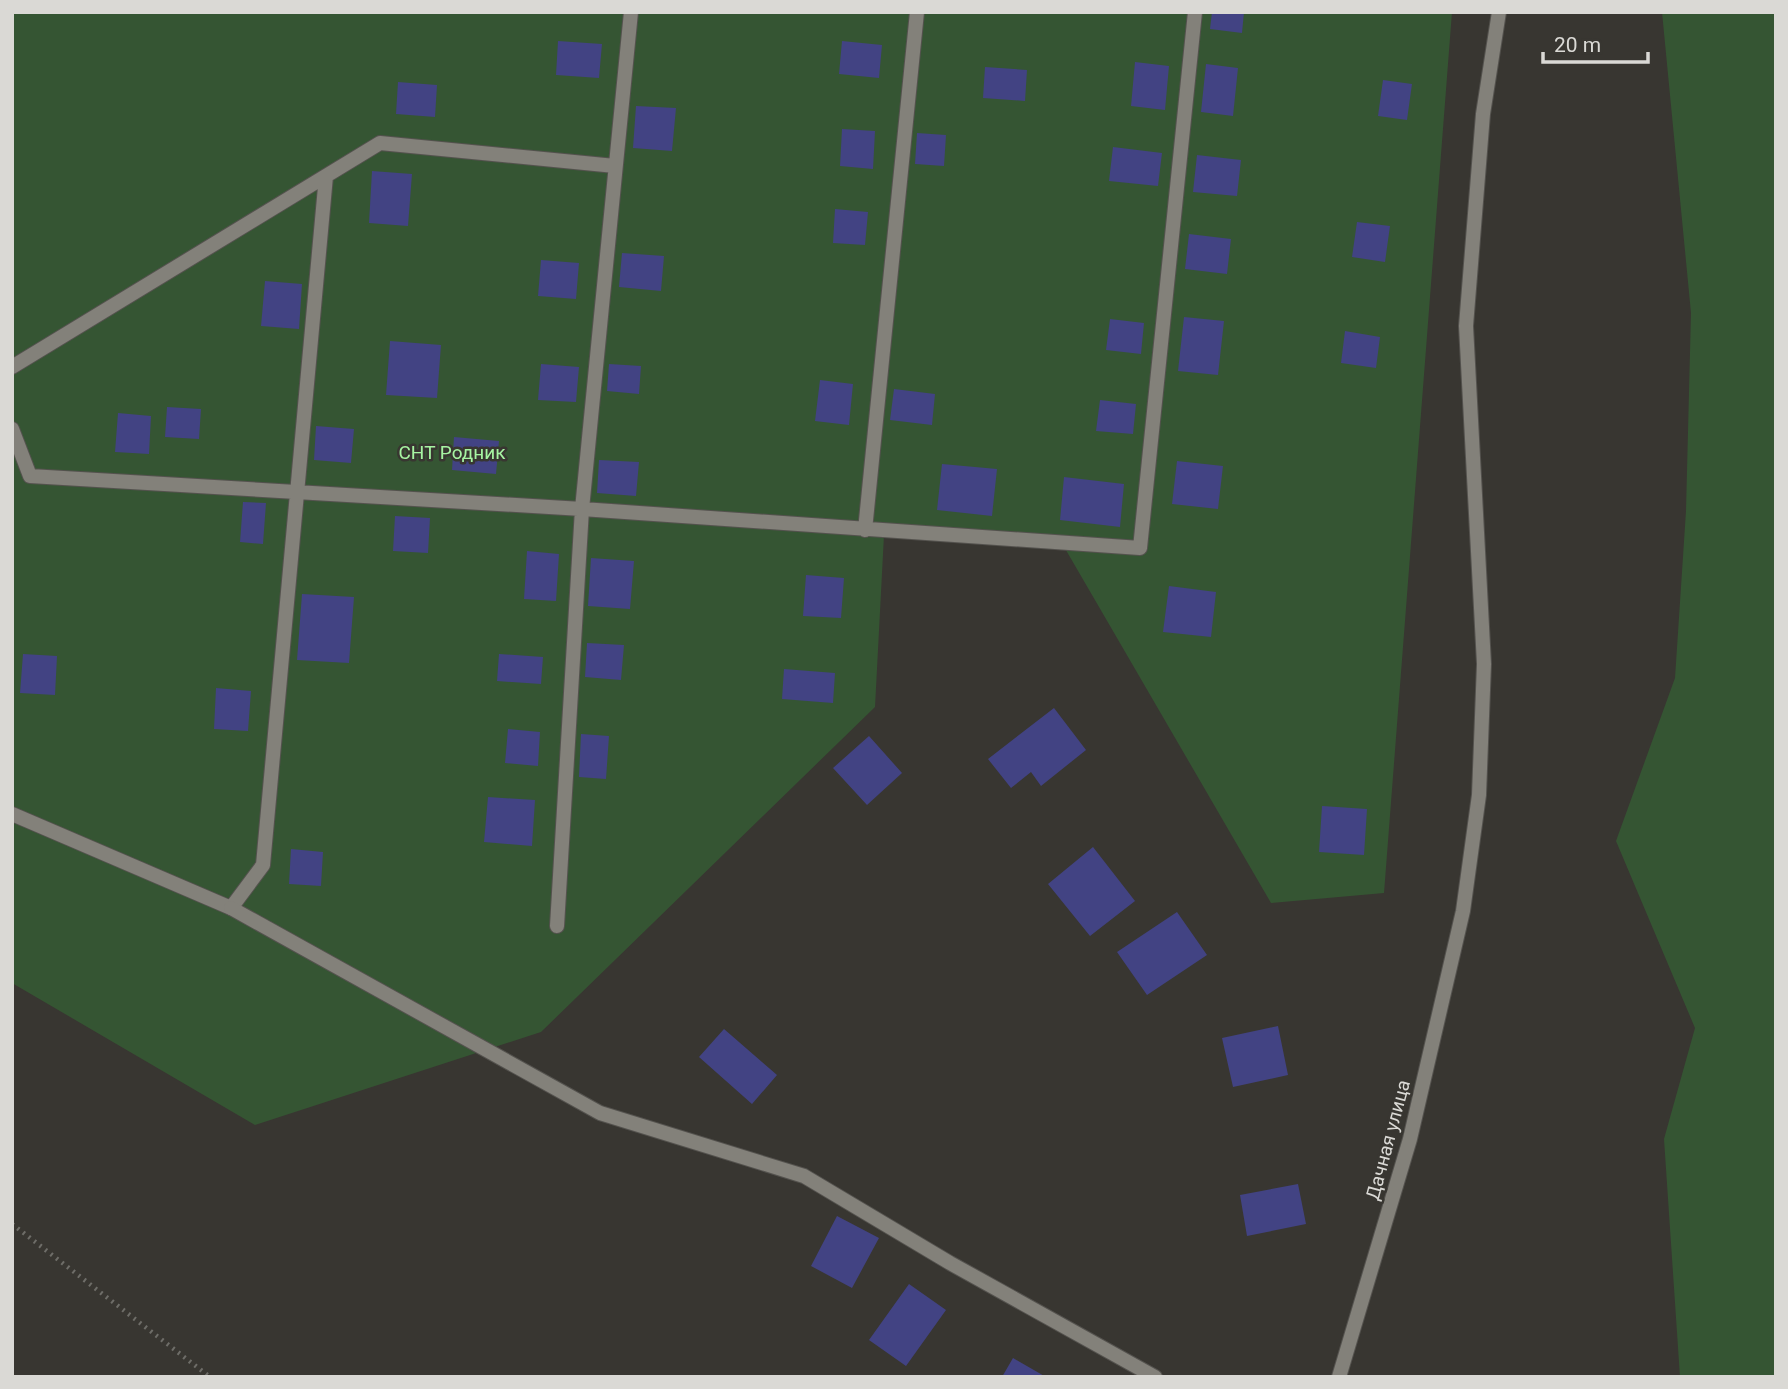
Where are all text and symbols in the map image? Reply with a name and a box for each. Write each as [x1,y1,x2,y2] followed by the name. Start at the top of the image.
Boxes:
[1543,21,1648,65] scale bar
[1554,33,1601,57] text: 20 m
[398,441,506,464] park label: СНТ Родник
[1361,1077,1415,1203] street label: Дачная улица

